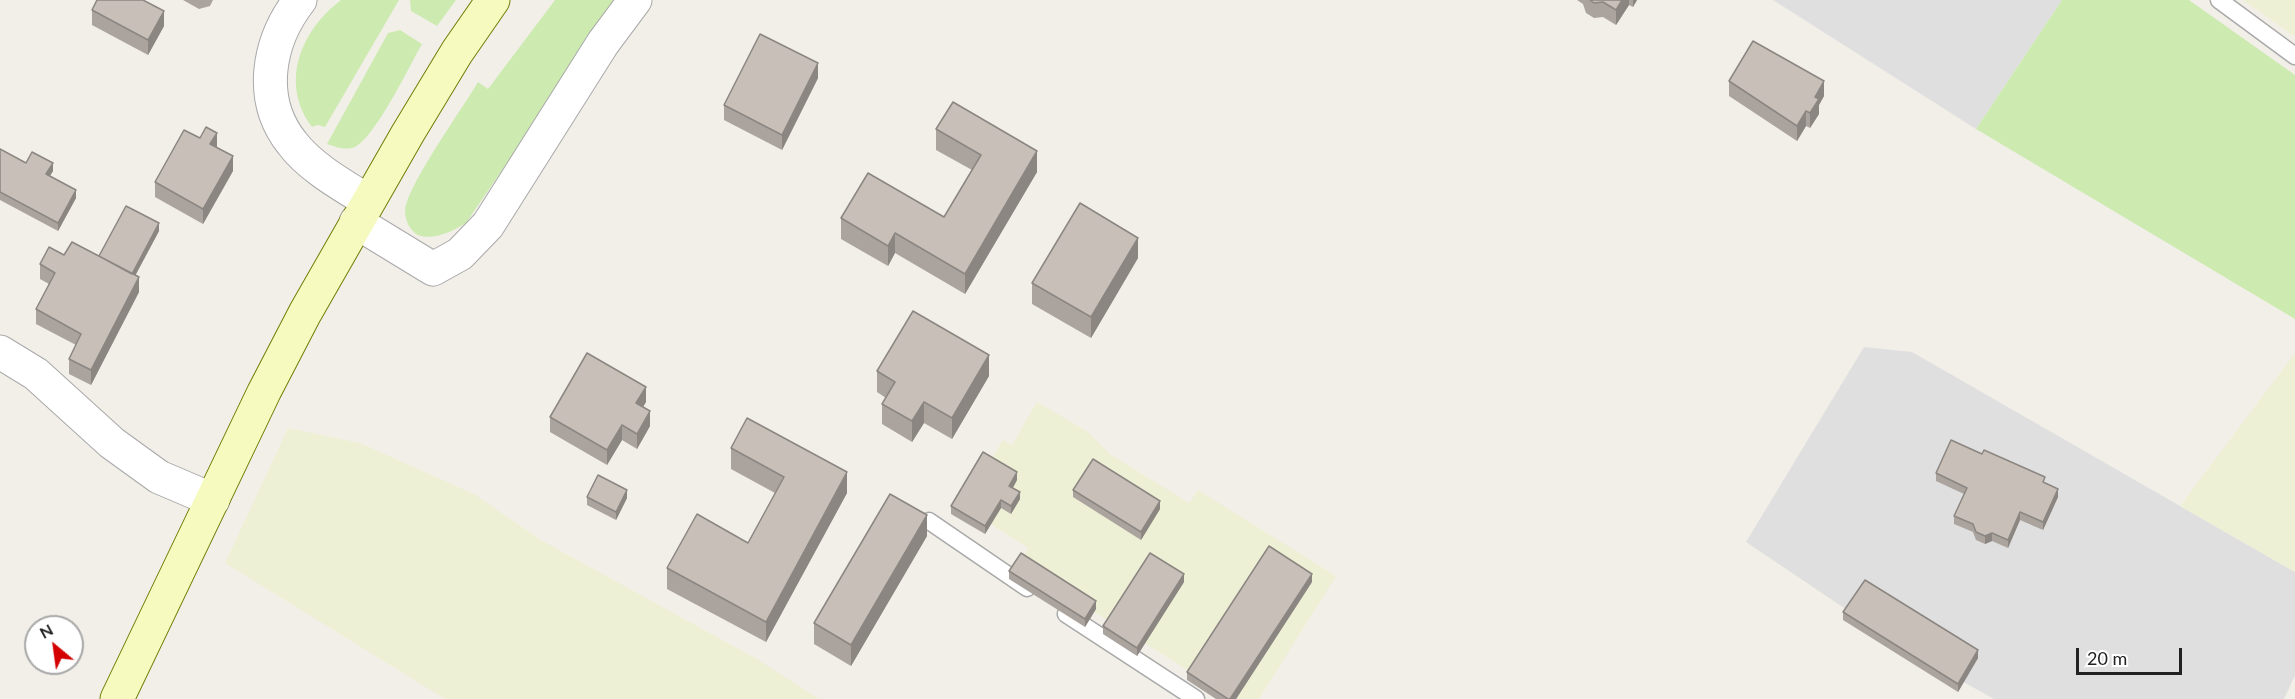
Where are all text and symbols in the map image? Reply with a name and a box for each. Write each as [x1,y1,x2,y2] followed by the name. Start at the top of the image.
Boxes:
[24,615,84,675] north arrow
[36,619,56,642] text: N
[2079,636,2186,674] scale bar
[2087,647,2127,669] text: 20 m

